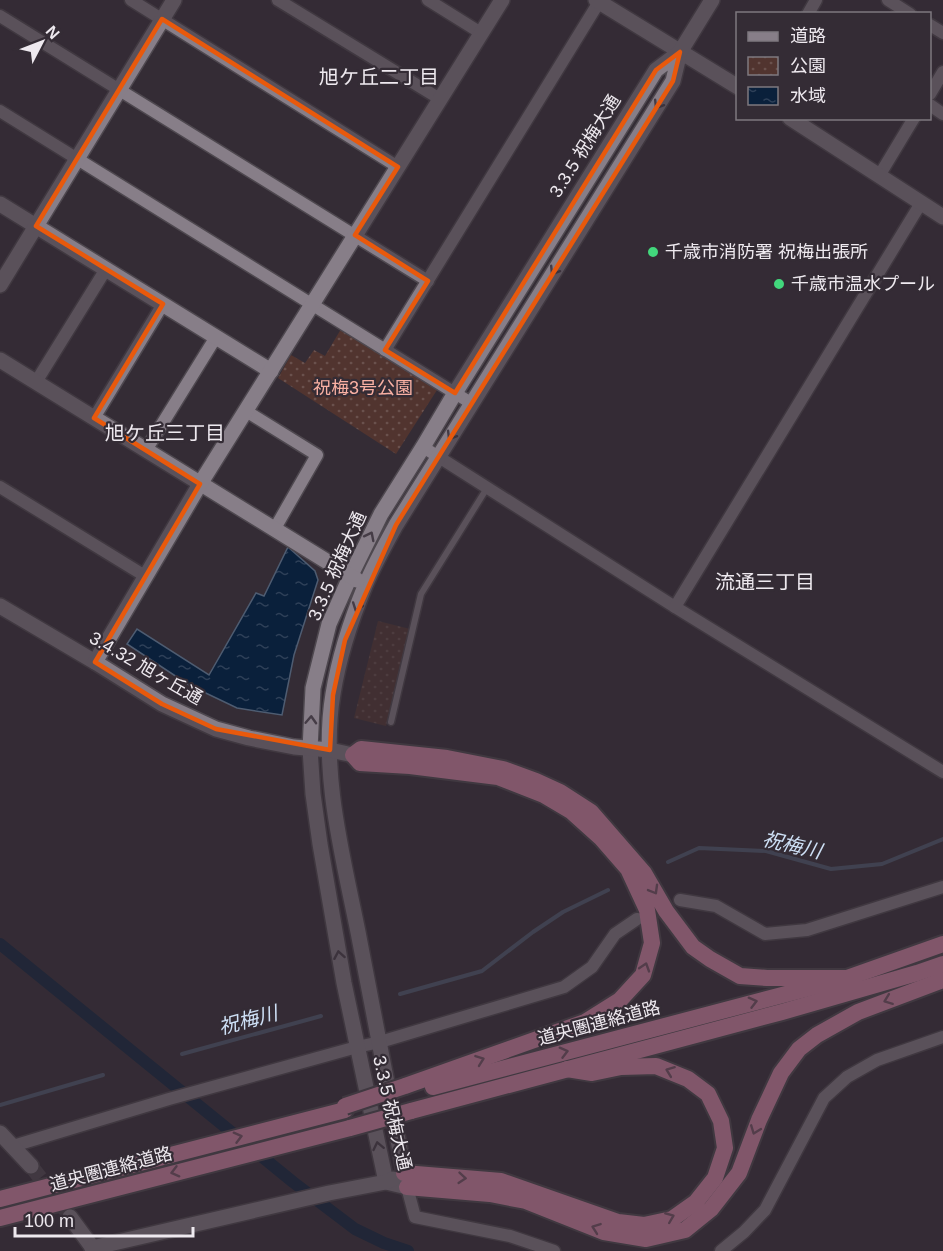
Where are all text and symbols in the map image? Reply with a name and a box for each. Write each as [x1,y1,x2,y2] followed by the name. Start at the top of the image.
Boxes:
[12,12,72,72] north arrow
[736,12,931,120] legend
[43,22,63,42] text: N
[790,26,826,46] text: 道路
[790,56,826,76] text: 公園
[319,66,439,88] district label: 旭ケ丘二丁目
[790,86,826,106] text: 水域
[546,91,624,201] street label: 3.3.5 祝梅大通
[653,99,665,109] one-way arrow
[665,242,868,262] place label: 千歳市消防署 祝梅出張所
[646,245,660,259] marker: 千歳市消防署 祝梅出張所
[550,264,561,275] one-way arrow
[791,274,935,294] place label: 千歳市温水プール
[772,277,786,291] marker: 千歳市温水プール
[313,378,413,398] park label: 祝梅3号公園
[105,422,225,444] district label: 旭ケ丘三丁目
[447,430,459,440] one-way arrow
[304,508,370,624] street label: 3.3.5 祝梅大通
[363,531,375,542] one-way arrow
[715,571,815,593] district label: 流通三丁目
[352,601,365,612] one-way arrow
[86,628,206,708] street label: 3.4.32 旭ヶ丘通
[305,715,318,724] one-way arrow
[760,828,826,863] water label: 祝梅川
[647,884,658,894] one-way arrow
[334,950,346,959] one-way arrow
[638,962,650,973] one-way arrow
[883,993,894,1006] one-way arrow
[536,997,662,1049] street label: 道央圏連絡道路
[748,997,758,1010] one-way arrow
[216,1001,282,1038] water label: 祝梅川
[558,1047,569,1059] one-way arrow
[369,1054,415,1172] street label: 3.3.5 祝梅大通
[474,1054,485,1067] one-way arrow
[665,1066,676,1079] one-way arrow
[750,1125,763,1135] one-way arrow
[233,1132,243,1145] one-way arrow
[373,1141,386,1151] one-way arrow
[48,1143,174,1195] street label: 道央圏連絡道路
[170,1165,180,1178] one-way arrow
[458,1171,467,1184] one-way arrow
[15,1200,194,1238] scale bar
[24,1211,74,1231] text: 100 m
[664,1212,675,1225] one-way arrow
[591,1223,602,1236] one-way arrow

